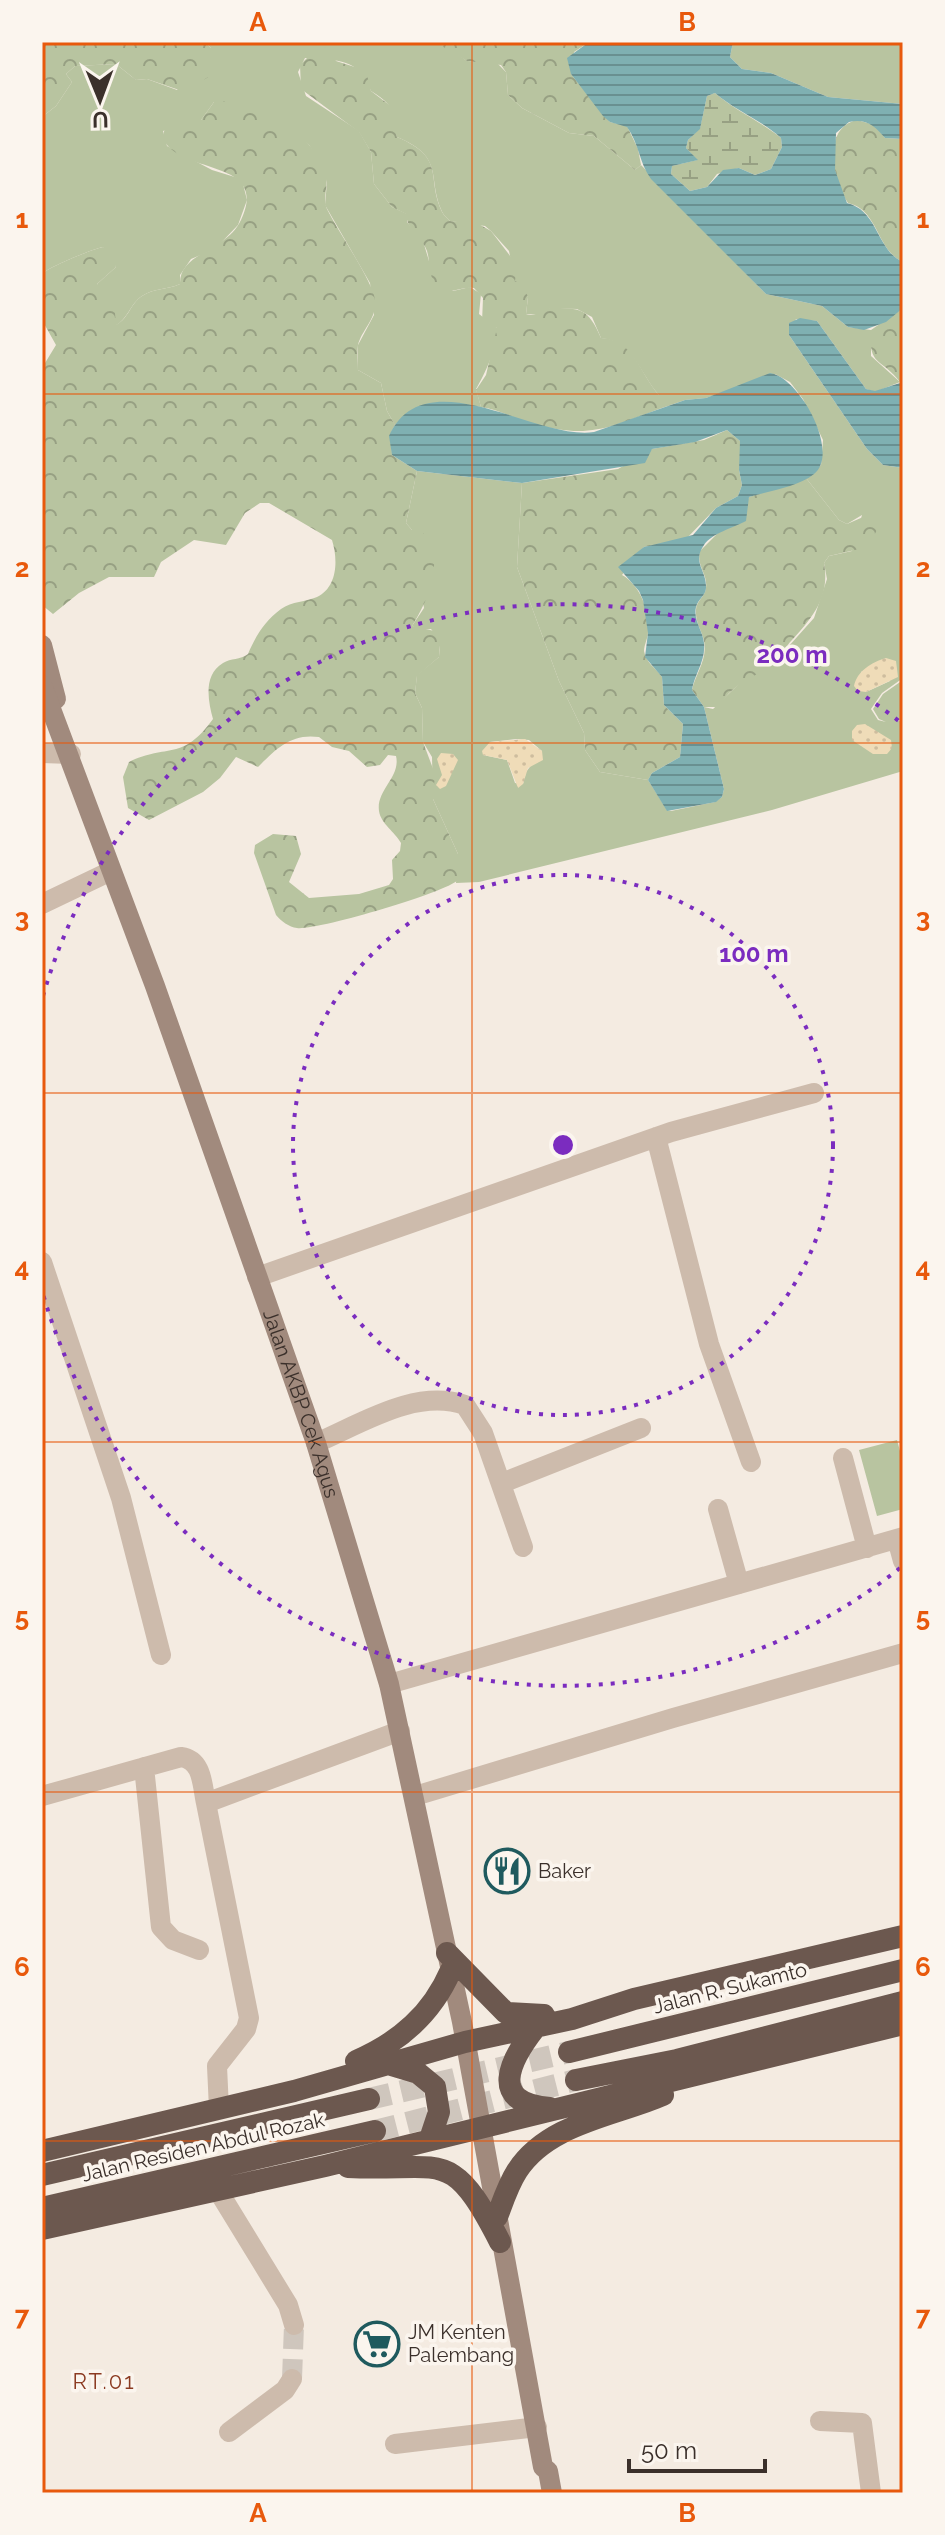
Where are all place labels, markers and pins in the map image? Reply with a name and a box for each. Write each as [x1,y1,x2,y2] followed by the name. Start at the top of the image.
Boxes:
[549,1131,577,1159] centre of rings
[483,1847,531,1895] restaurant icon: Baker
[538,1859,591,1883] place label: Baker
[353,2320,401,2368] supermarket icon: JM Kenten Palembang
[408,2320,514,2367] place label: JM Kenten Palembang

